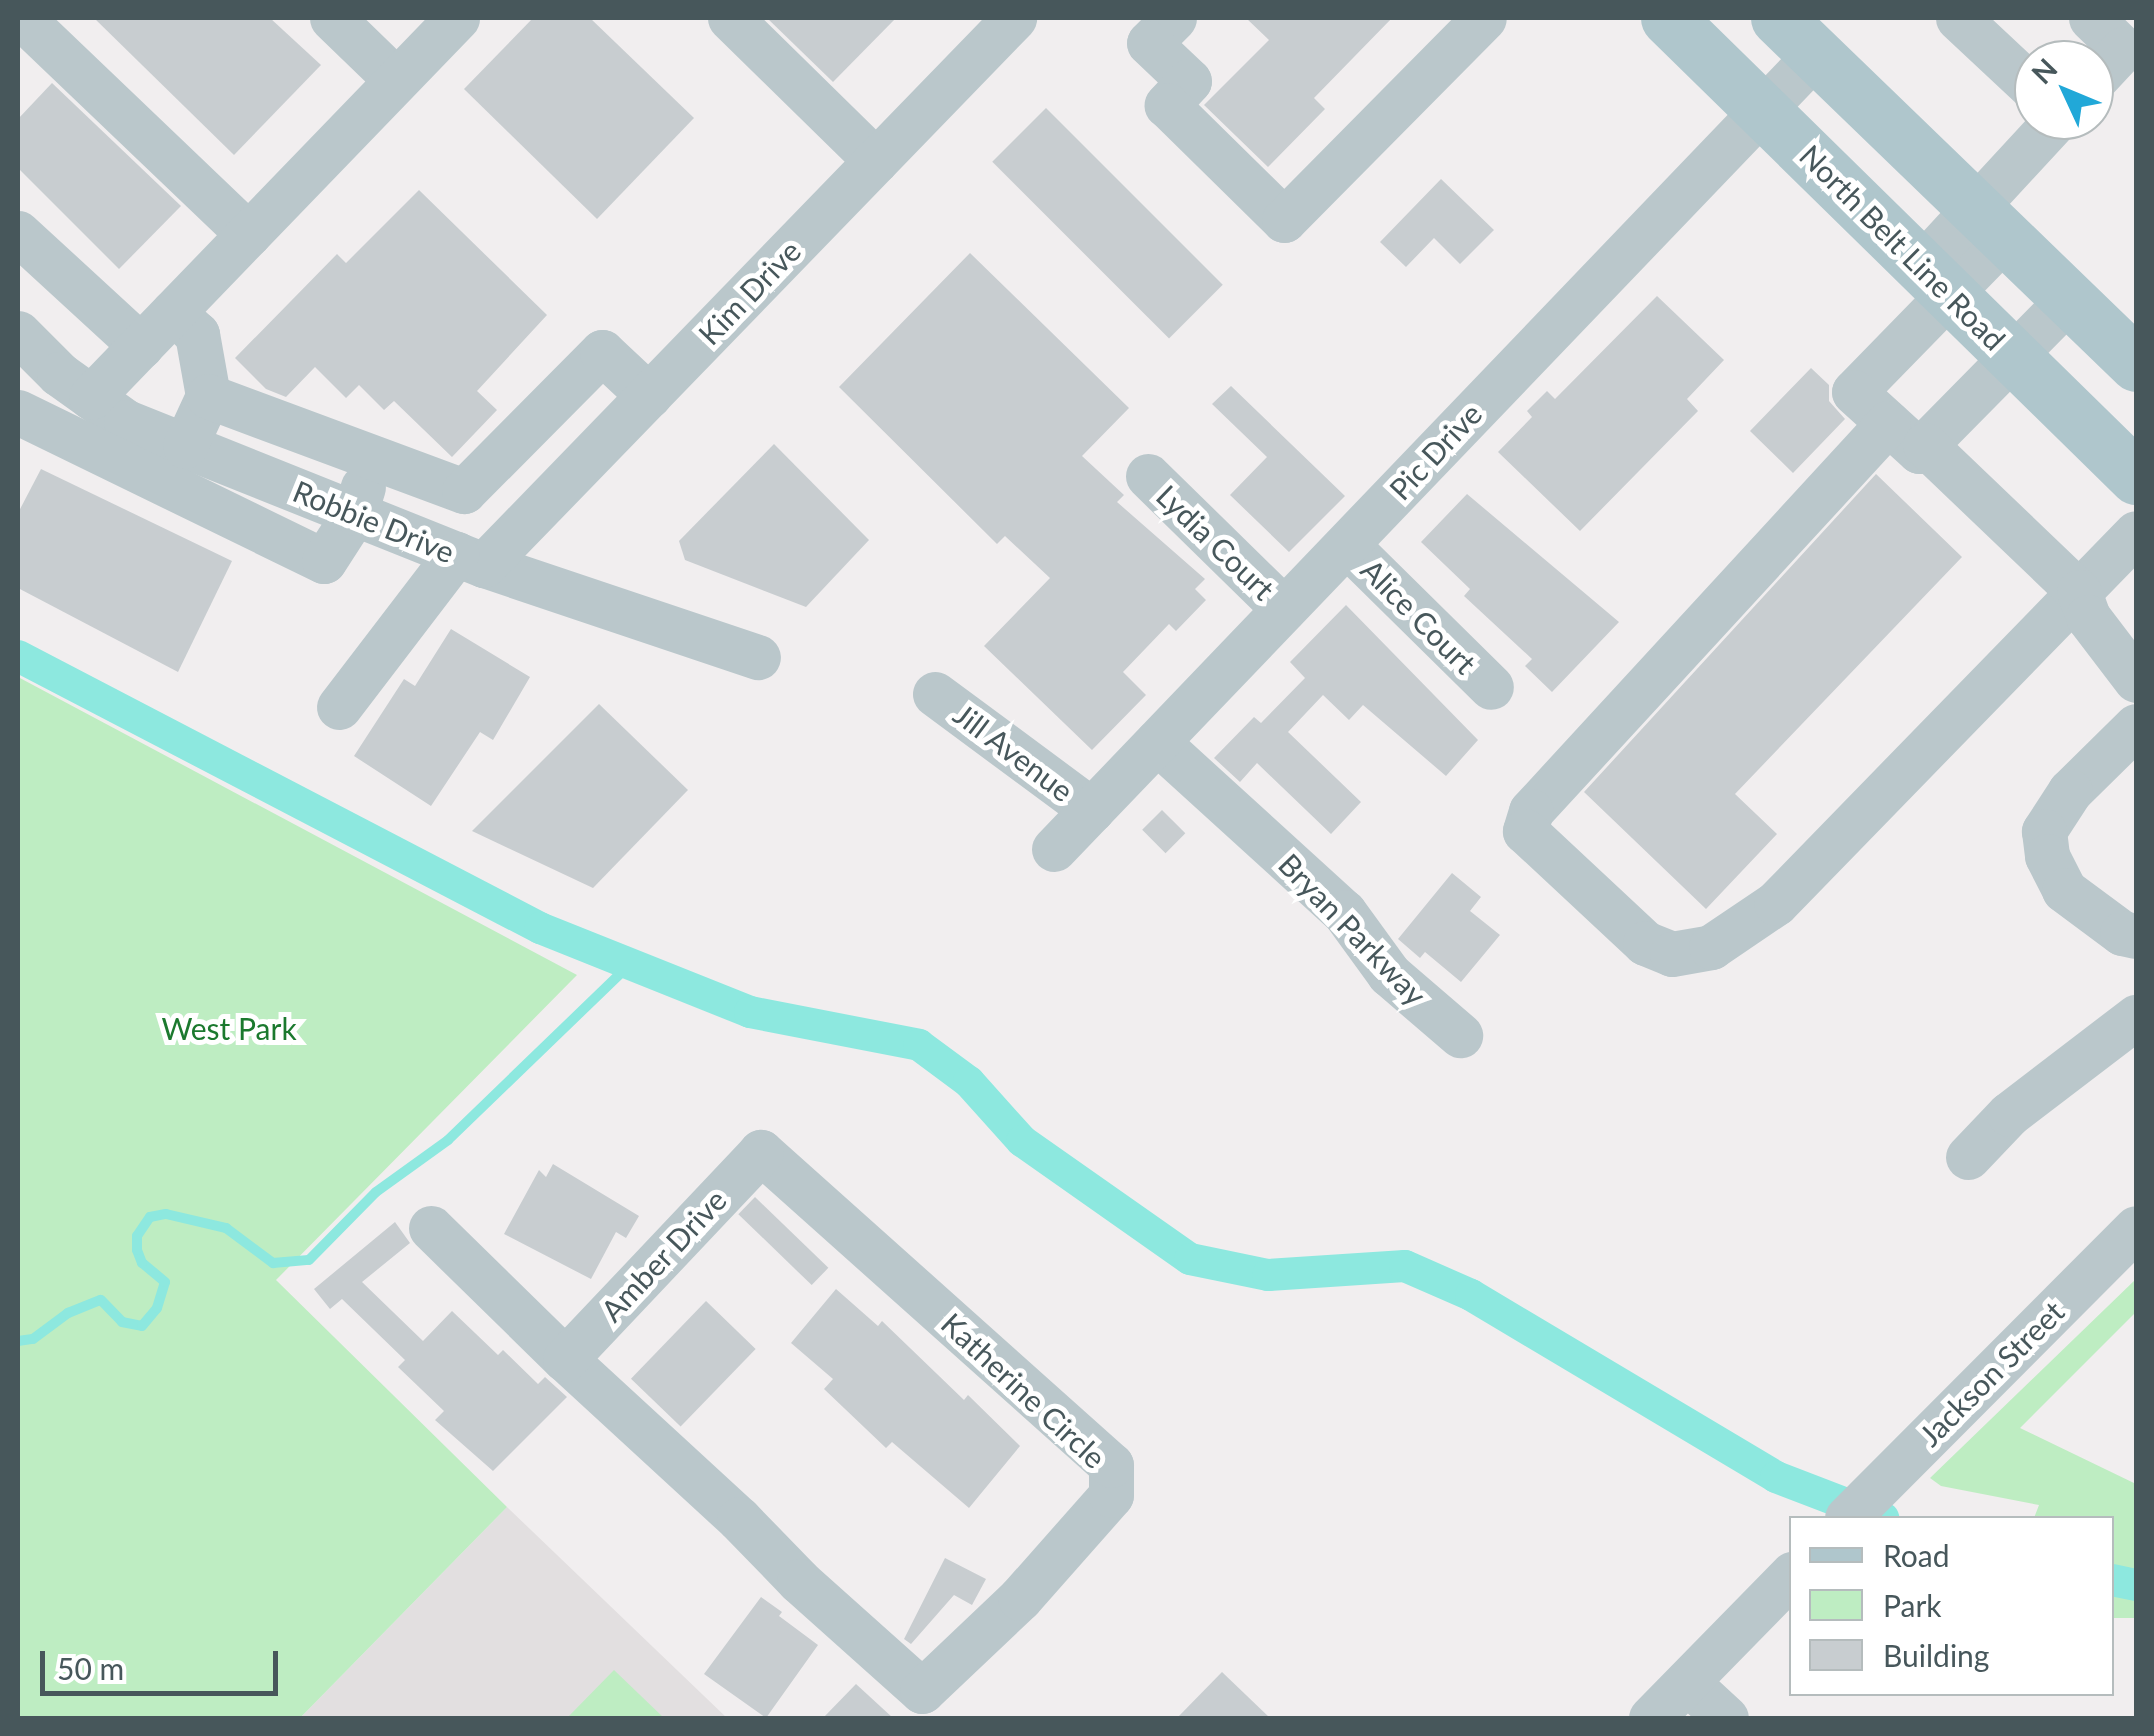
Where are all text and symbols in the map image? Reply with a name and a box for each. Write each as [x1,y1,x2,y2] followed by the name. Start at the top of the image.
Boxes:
[2014,40,2114,140] north arrow
[2024,51,2064,90] text: N
[1793,137,2013,357] street label: North Belt Line Road
[691,232,807,352] street label: Kim Drive
[1381,395,1489,507] street label: Pic Drive
[288,472,460,570] street label: Robbie Drive
[1150,477,1282,607] street label: Lydia Court
[1354,551,1484,681] street label: Alice Court
[947,695,1081,809] street label: Jill Avenue
[1272,846,1434,1012] street label: Bryan Parkway
[161,1010,297,1046] park label: West Park
[593,1181,733,1329] street label: Amber Drive
[1911,1293,2071,1453] street label: Jackson Street
[935,1305,1113,1475] street label: Katherine Circle
[1789,1516,2114,1696] legend
[1883,1537,1950,1573] text: Road
[1883,1587,1942,1623] text: Park
[45,1631,282,1693] scale bar
[1883,1637,1989,1673] text: Building
[57,1650,124,1686] text: 50 m

